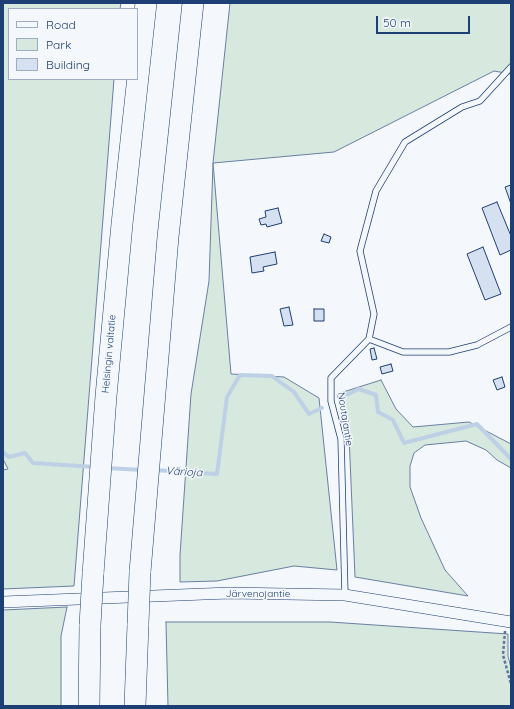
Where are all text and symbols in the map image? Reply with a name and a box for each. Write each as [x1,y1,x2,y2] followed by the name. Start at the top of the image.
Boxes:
[8,8,138,80] legend
[378,8,472,34] scale bar
[383,15,411,30] text: 50 m
[46,17,76,32] text: Road
[46,37,71,52] text: Park
[46,57,90,72] text: Building
[100,314,118,394] street label: Helsingin valtatie
[335,391,355,447] street label: Noutajantie
[165,464,203,480] water label: Värioja
[226,588,290,600] street label: Järvenojantie

